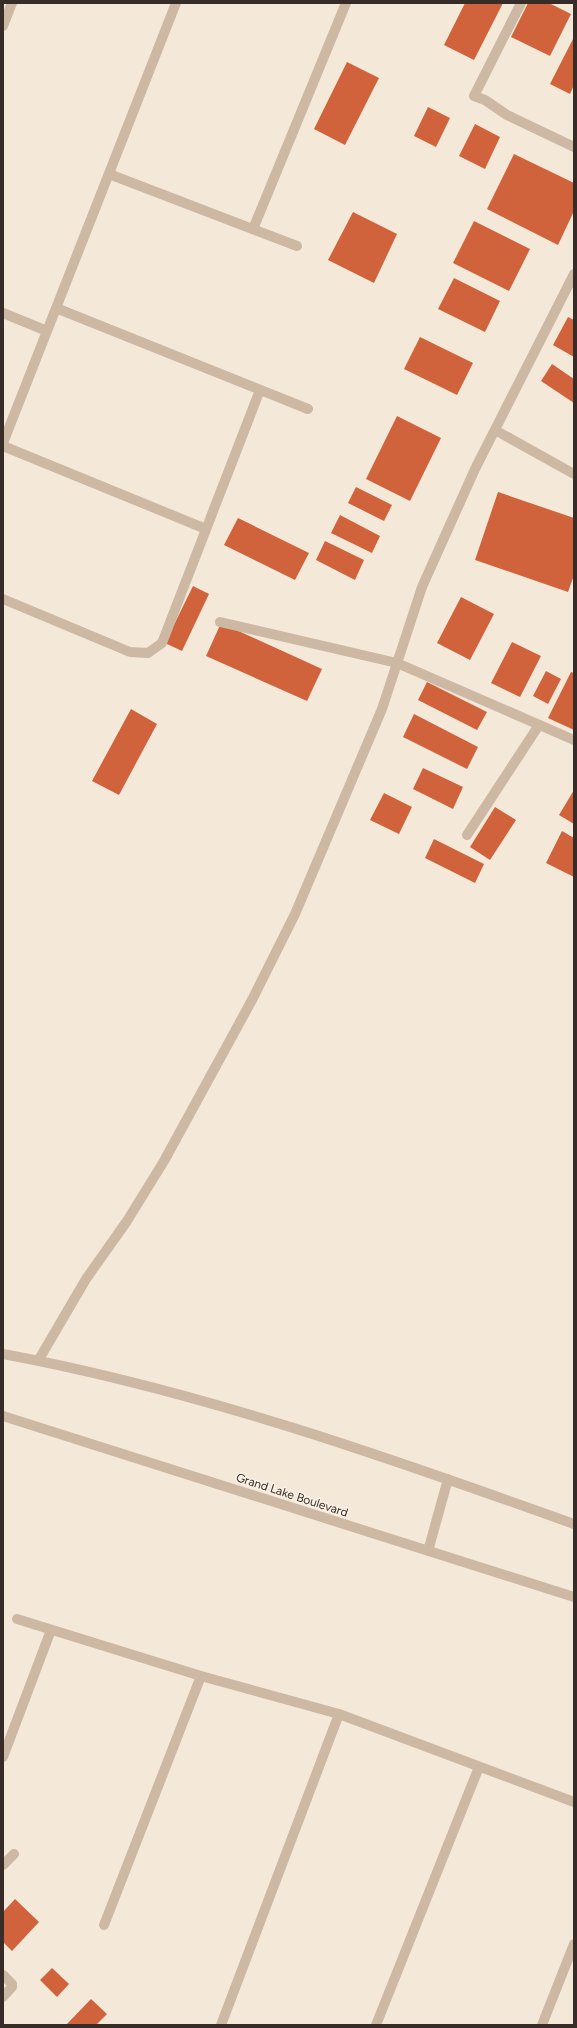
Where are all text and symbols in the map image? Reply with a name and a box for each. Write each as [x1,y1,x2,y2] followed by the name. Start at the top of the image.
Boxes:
[234,1470,350,1520] street label: Grand Lake Boulevard

